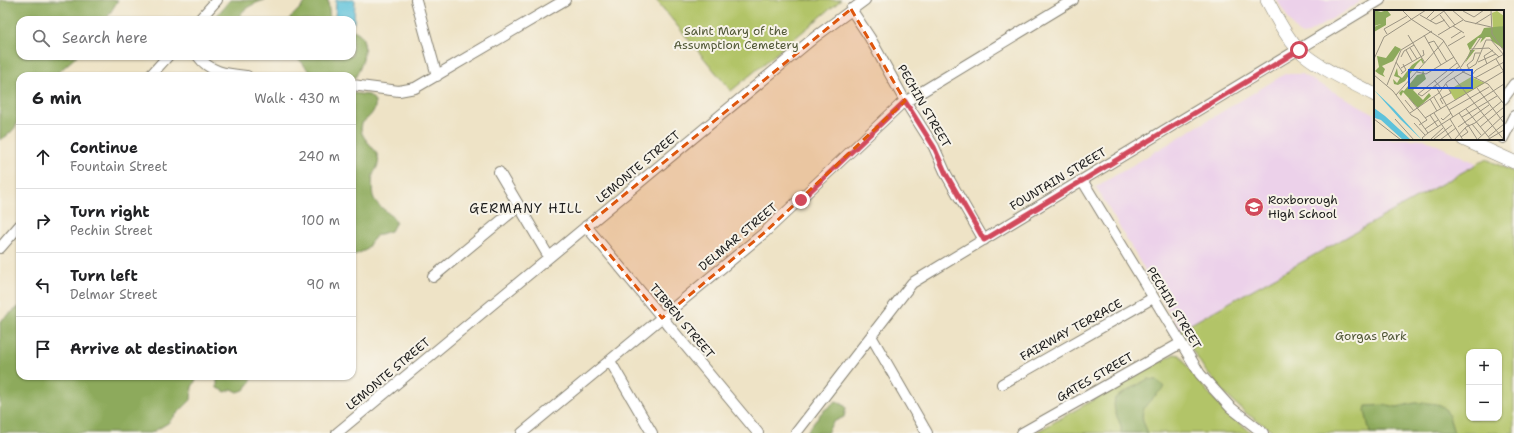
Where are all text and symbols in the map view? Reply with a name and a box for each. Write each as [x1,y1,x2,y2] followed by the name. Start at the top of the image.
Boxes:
[1374,10,1504,140] inset map
[16,16,356,60] search box
[673,23,799,53] park label: Saint Mary of the Assumption Cemetery
[30,27,52,49] icon: search
[62,28,148,48] text: Search here
[1290,41,1308,59] route start
[894,62,955,151] street label: PECHIN STREET
[32,87,82,109] text: 6 min
[254,90,340,107] text: Walk · 430 m
[593,127,684,207] street label: LEMONTE STREET
[70,138,138,158] text: Continue
[1007,143,1110,214] street label: FOUNTAIN STREET
[32,146,54,168] icon: ahead
[298,148,340,165] text: 240 m
[70,158,167,175] text: Fountain Street
[792,191,810,209] route end
[1268,192,1338,222] place label: Roxborough High School
[1243,196,1265,218] school or university icon: Roxborough High School
[695,199,781,275] street label: DELMAR STREET
[469,200,583,217] district label: GERMANY HILL
[70,202,150,222] text: Turn right
[32,210,54,232] icon: right
[301,212,340,229] text: 100 m
[70,222,153,239] text: Pechin Street
[1143,264,1205,353] street label: PECHIN STREET
[70,266,138,286] text: Turn left
[32,274,54,296] icon: left
[306,276,340,293] text: 90 m
[646,280,718,362] street label: TIBBEN STREET
[70,286,157,303] text: Delmar Street
[1017,295,1125,365] street label: FAIRWAY TERRACE
[1335,328,1407,344] park label: Gorgas Park
[343,334,434,414] street label: LEMONTE STREET
[32,338,54,360] icon: arrive
[70,339,238,359] text: Arrive at destination
[1054,348,1137,405] street label: GATES STREET
[1466,349,1502,421] map controls
[1466,349,1502,385] button: +
[1466,385,1502,421] button: −

